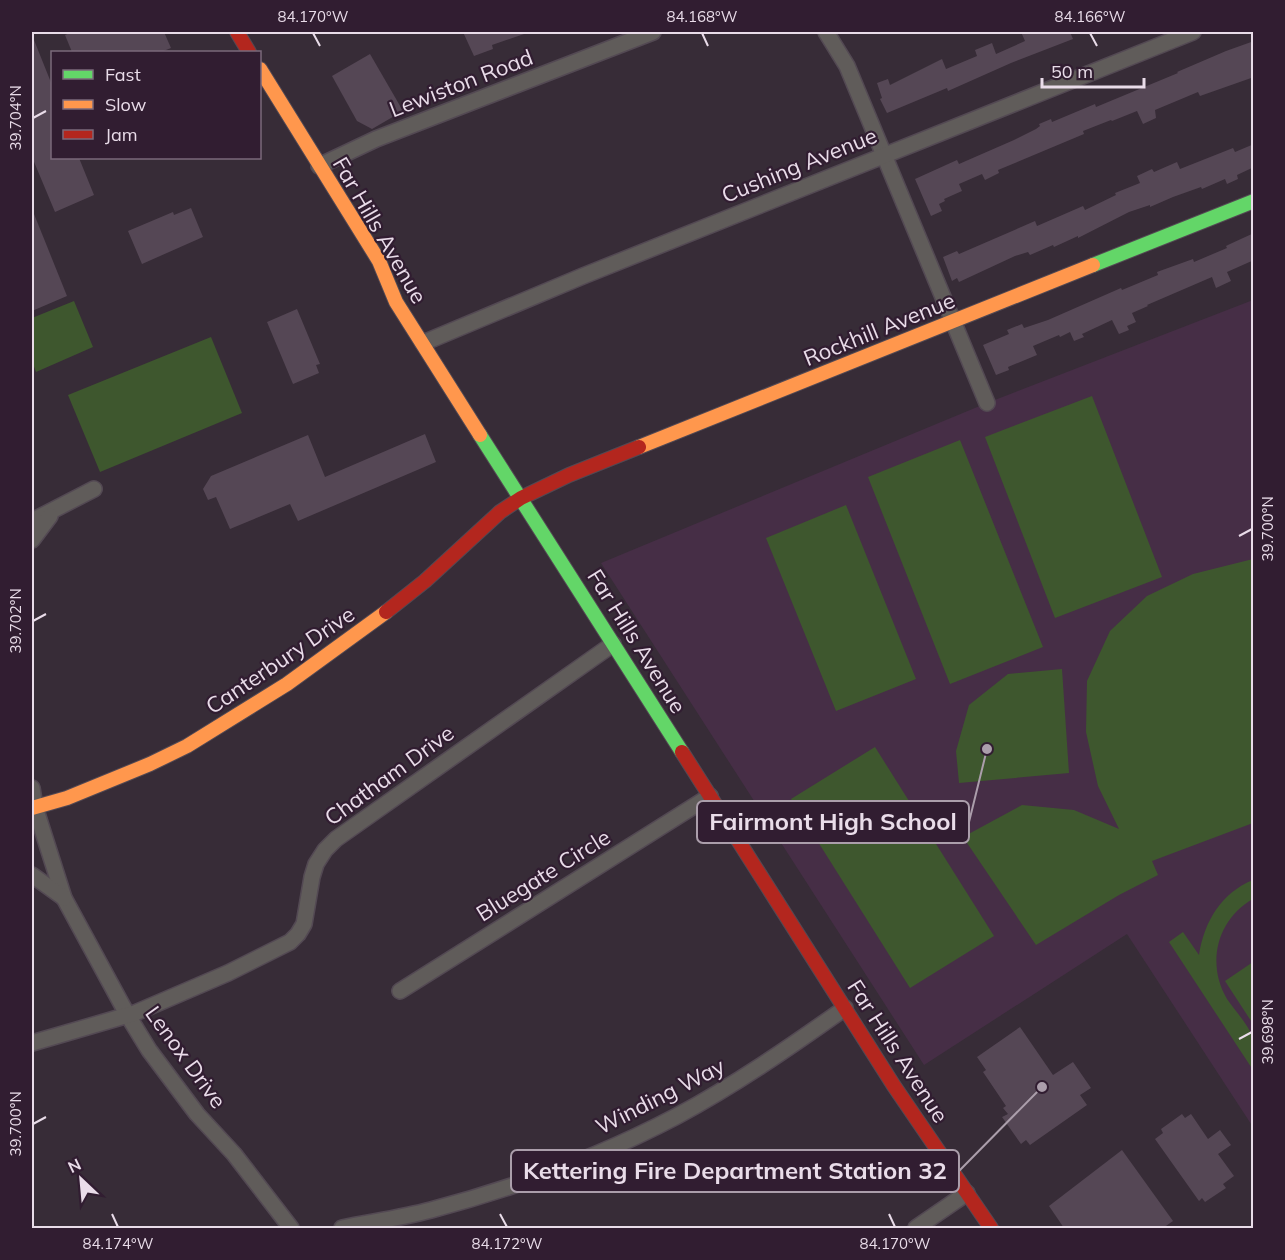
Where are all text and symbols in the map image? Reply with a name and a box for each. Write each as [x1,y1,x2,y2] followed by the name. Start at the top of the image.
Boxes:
[278,7,349,26] text: 84.170°W
[667,7,738,26] text: 84.168°W
[1055,7,1126,26] text: 84.166°W
[385,43,537,123] street label: Lewiston Road
[51,51,261,159] legend
[1042,51,1144,89] scale bar
[1051,60,1093,83] text: 50 m
[105,63,141,86] text: Fast
[6,85,25,151] text: 39.704°N
[105,93,147,116] text: Slow
[717,121,881,209] street label: Cushing Avenue
[105,123,138,146] text: Jam
[327,152,433,308] street label: Far Hills Avenue
[799,286,959,372] street label: Rockhill Avenue
[1258,496,1277,562] text: 39.700°N
[581,564,693,718] street label: Far Hills Avenue
[6,588,25,654] text: 39.702°N
[200,600,360,720] street label: Canterbury Drive
[319,719,459,831] street label: Chatham Drive
[697,801,969,843] callout: Fairmont High School
[709,806,957,836] text: Fairmont High School
[471,823,615,927] street label: Bluegate Circle
[841,974,955,1128] street label: Far Hills Avenue
[1258,999,1277,1065] text: 39.698°N
[139,1000,233,1114] street label: Lenox Drive
[591,1051,729,1140] street label: Winding Way
[6,1091,25,1157] text: 39.700°N
[51,1149,111,1209] north arrow
[511,1150,959,1192] callout: Kettering Fire Department Station 32
[65,1154,84,1177] text: N
[523,1155,947,1185] text: Kettering Fire Department Station 32
[83,1234,154,1253] text: 84.174°W
[472,1234,543,1253] text: 84.172°W
[860,1234,931,1253] text: 84.170°W

